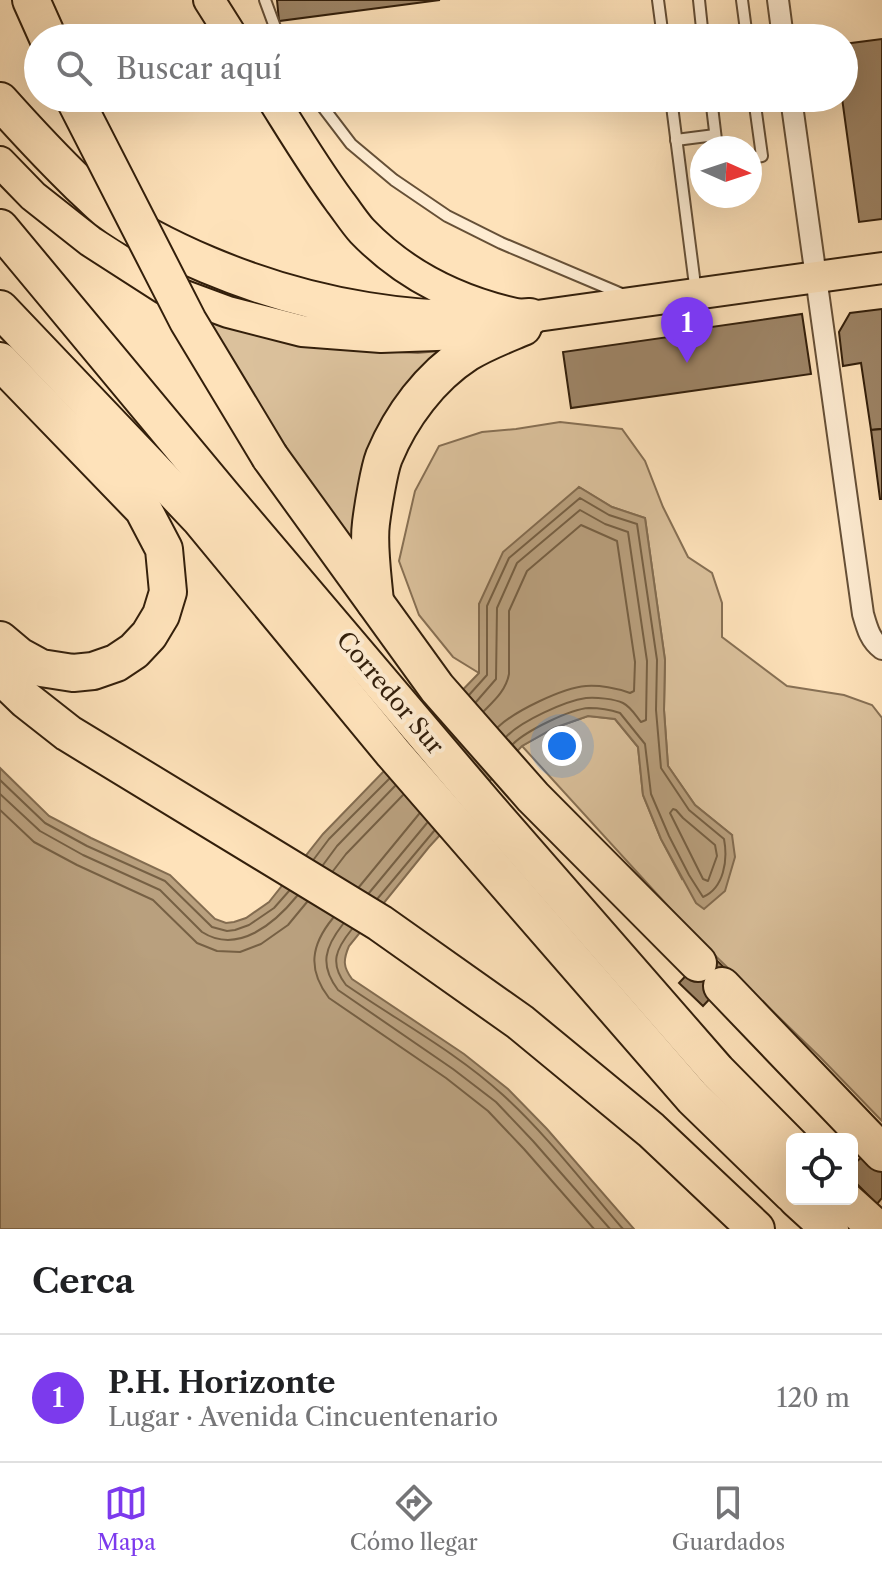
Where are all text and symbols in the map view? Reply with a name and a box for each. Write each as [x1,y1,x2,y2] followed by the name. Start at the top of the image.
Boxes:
[24,24,858,112] search box
[52,46,96,90] icon: search
[116,50,282,87] text: Buscar aquí
[690,136,762,208] north arrow
[661,297,713,363] pin: 1
[331,625,450,760] street label: Corredor Sur
[542,726,582,766] your location
[786,1133,858,1205] map controls
[786,1133,858,1205] button: locate
[32,1260,134,1302] text: Cerca
[108,1364,336,1401] text: P.H. Horizonte
[52,1382,64,1414] text: 1
[776,1382,850,1414] text: 120 m
[108,1401,498,1433] text: Lugar · Avenida Cincuentenario
[97,1481,156,1556] tab: Mapa
[350,1481,478,1556] tab: Cómo llegar
[672,1481,785,1556] tab: Guardados

